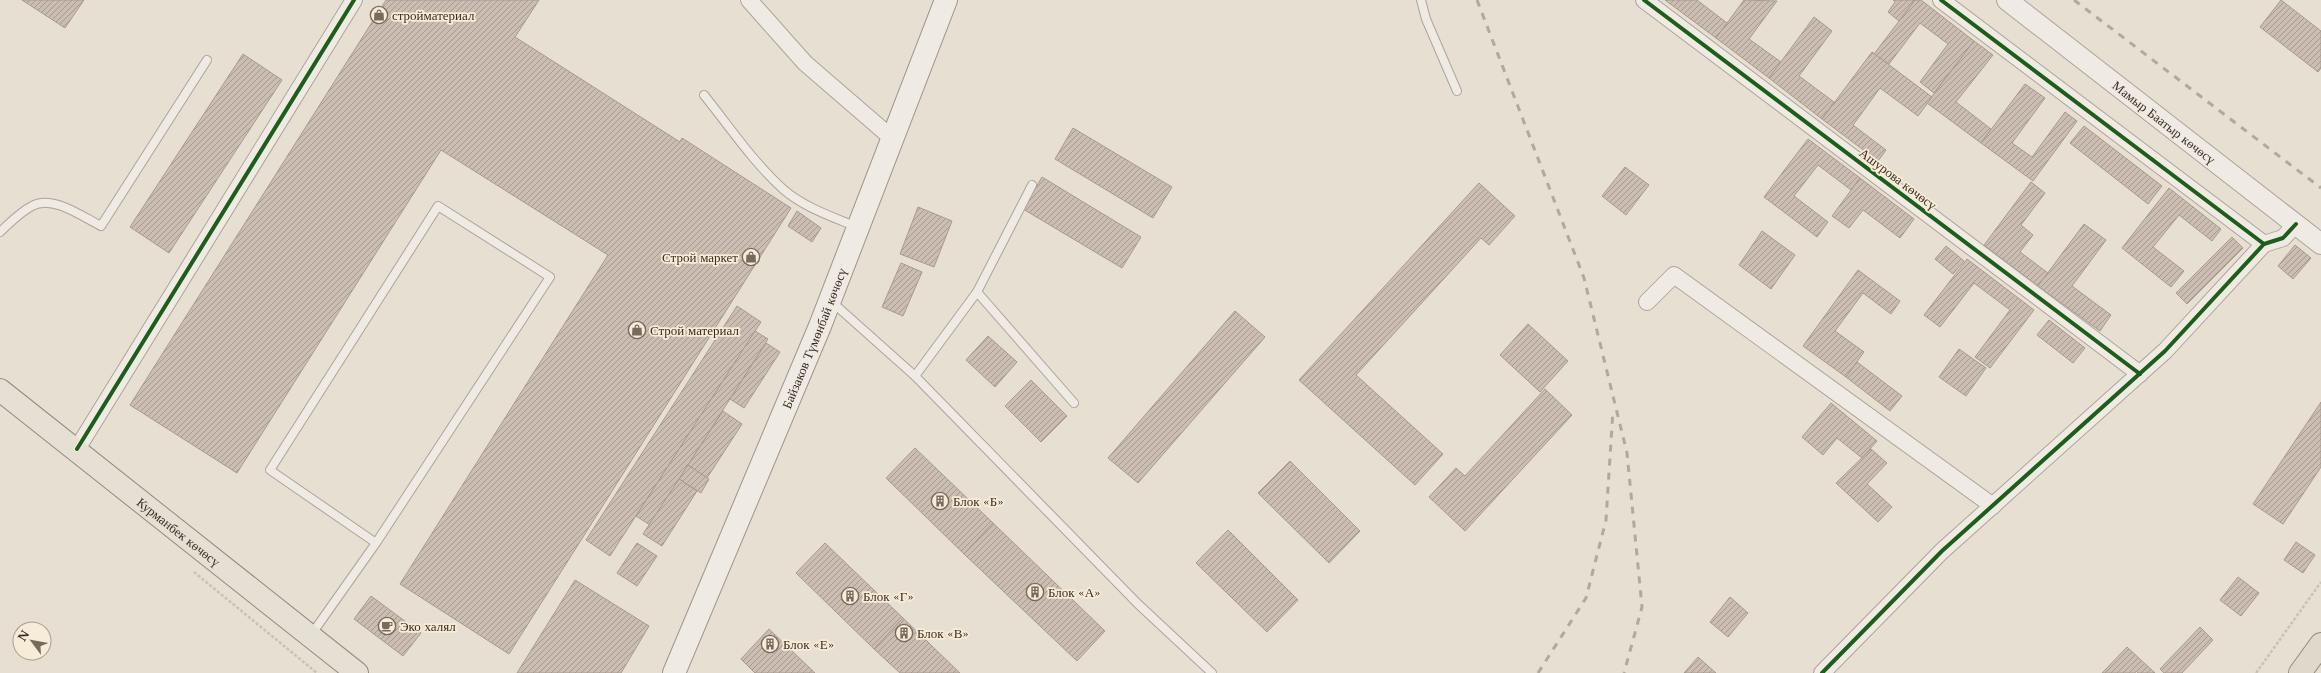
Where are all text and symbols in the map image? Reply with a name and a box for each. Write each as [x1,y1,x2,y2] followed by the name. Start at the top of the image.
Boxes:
[369,5,389,25] shop icon: стройматериал
[392,7,475,24] place label: стройматериал
[2109,77,2220,168] street label: Мамыр Баатыр көчөсү
[1856,144,1940,214] street label: Ашурова көчөсү
[741,247,761,267] shop icon: Строй маркет
[662,249,738,266] place label: Строй маркет
[778,265,850,411] street label: Байзаков Түмөнбай көчөсү
[627,320,647,340] shop icon: Строй материал
[650,322,739,339] place label: Строй материал
[930,491,950,511] building icon: Блок «Б»
[133,493,224,570] street label: Курманбек көчөсү
[953,493,1004,510] place label: Блок «Б»
[1025,582,1045,602] building icon: Блок «А»
[1048,584,1100,601] place label: Блок «А»
[840,586,860,606] building icon: Блок «Г»
[863,588,914,605] place label: Блок «Г»
[377,616,397,636] cafe icon: Эко халял
[400,618,456,635] place label: Эко халял
[12,621,52,661] north arrow
[894,623,914,643] building icon: Блок «В»
[917,625,969,642] place label: Блок «В»
[15,627,33,644] text: N
[760,634,780,654] building icon: Блок «Е»
[783,636,834,653] place label: Блок «Е»

